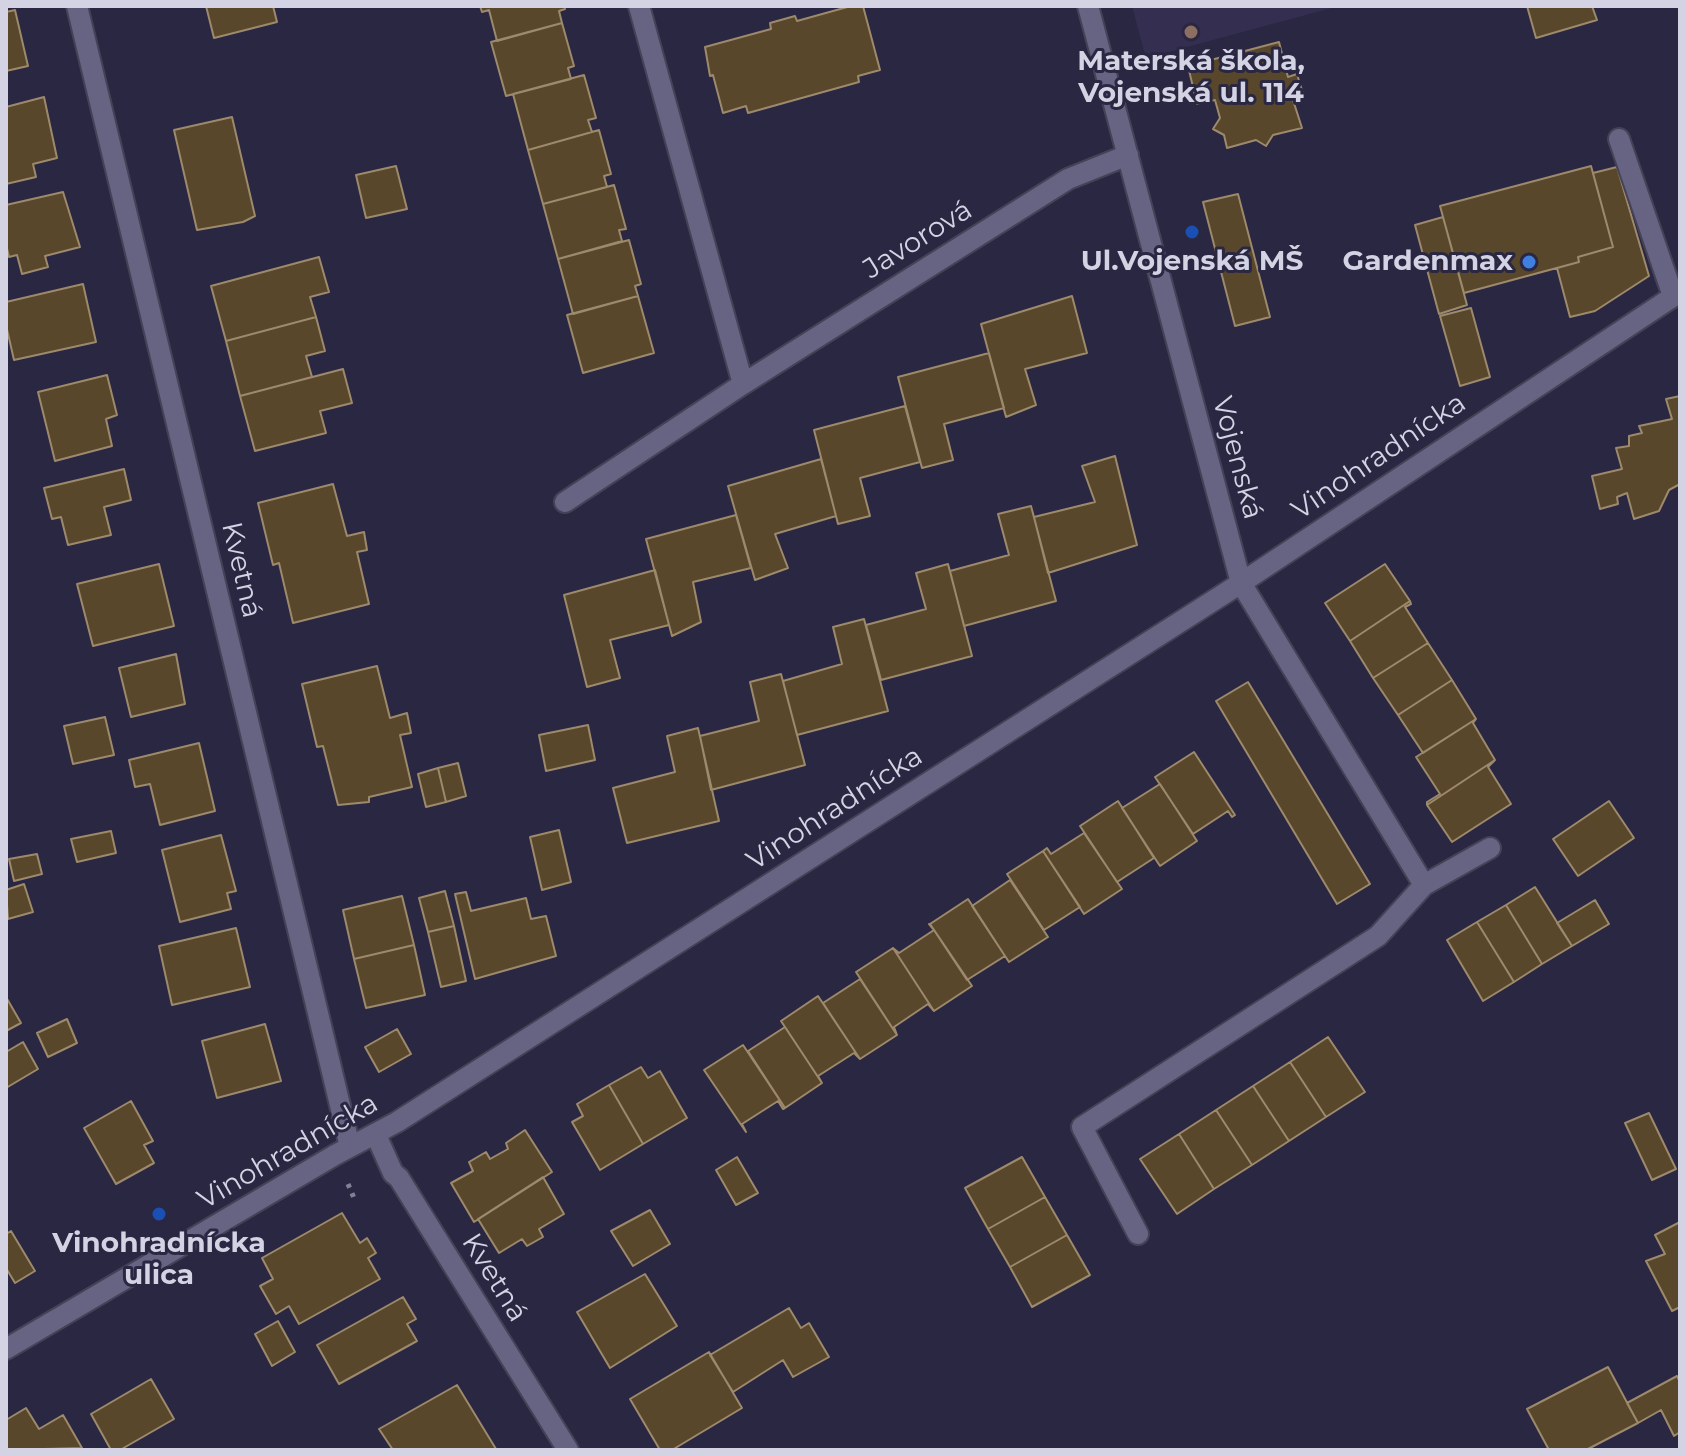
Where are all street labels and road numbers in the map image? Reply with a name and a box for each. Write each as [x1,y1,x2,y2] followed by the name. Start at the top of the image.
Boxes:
[857,193,979,287] street label: Javorová
[1286,386,1472,528] street label: Vinohradnícka
[1205,393,1269,523] street label: Vojenská
[214,519,268,621] street label: Kvetná
[741,740,929,878] street label: Vinohradnícka
[192,1087,384,1217] street label: Vinohradnícka
[454,1228,534,1328] street label: Kvetná

